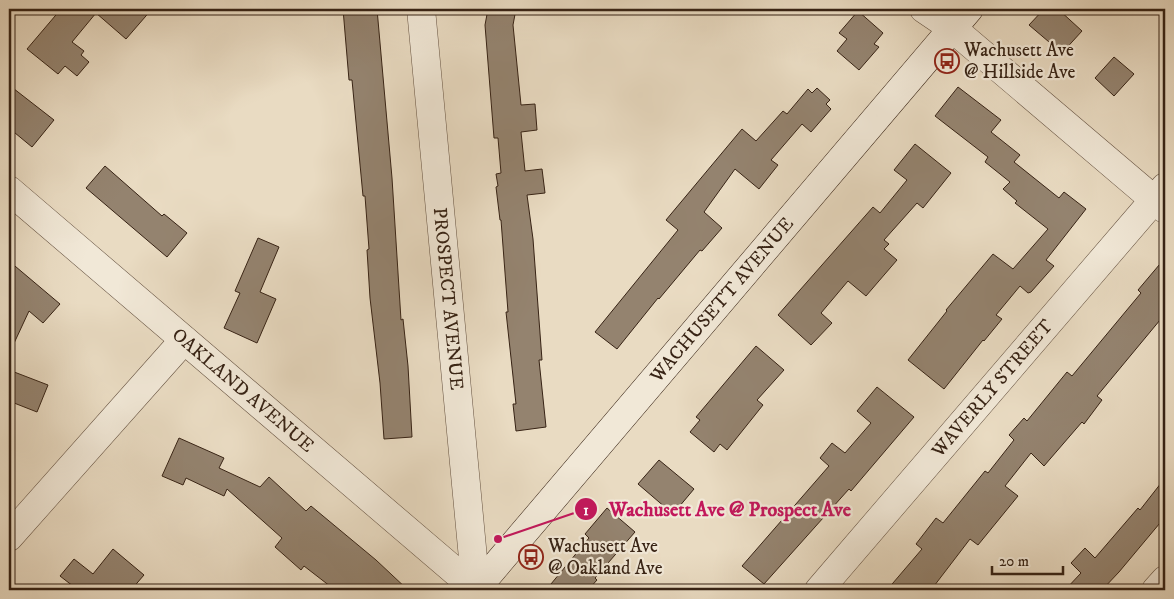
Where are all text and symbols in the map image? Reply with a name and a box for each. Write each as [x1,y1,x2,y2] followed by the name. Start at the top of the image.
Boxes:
[963,39,1075,84] place label: Wachusett Ave @ Hillside Ave
[934,48,960,74] bus stop icon: Wachusett Ave @ Hillside Ave
[428,206,469,391] street label: PROSPECT AVENUE
[645,212,798,388] street label: WACHUSETT AVENUE
[926,314,1058,462] street label: WAVERLY STREET
[167,323,319,457] street label: OAKLAND AVENUE
[574,492,861,527] callout: Wachusett Ave @ Prospect Ave
[608,498,852,523] text: Wachusett Ave @ Prospect Ave
[583,501,589,520] text: 1
[547,535,663,580] place label: Wachusett Ave @ Oakland Ave
[518,544,544,570] bus stop icon: Wachusett Ave @ Oakland Ave
[992,544,1063,576] scale bar
[999,552,1029,571] text: 20 m

